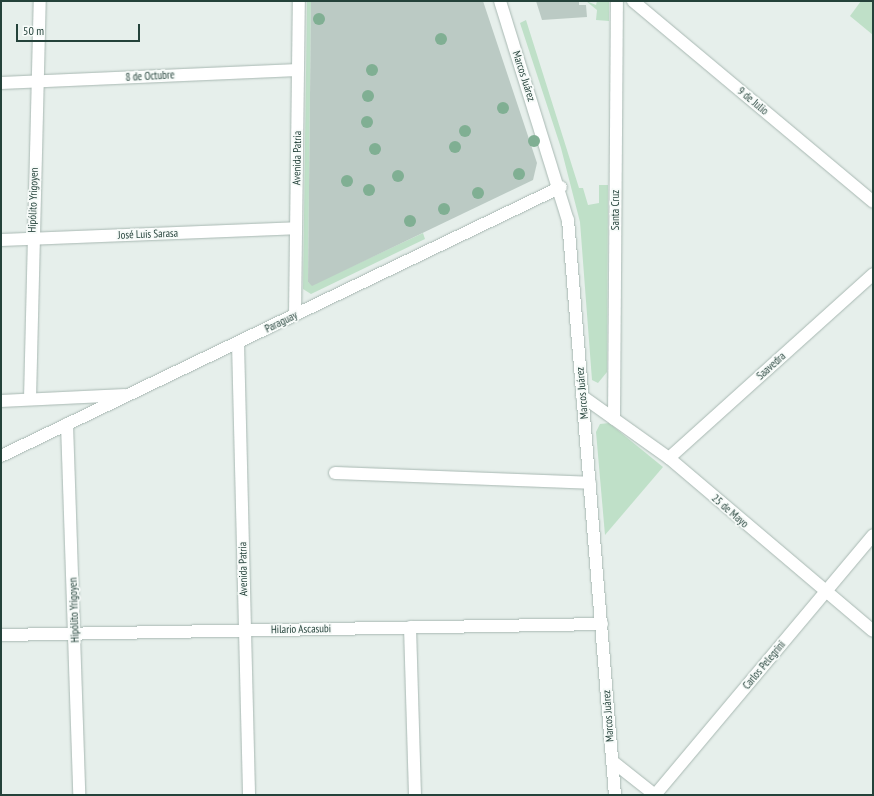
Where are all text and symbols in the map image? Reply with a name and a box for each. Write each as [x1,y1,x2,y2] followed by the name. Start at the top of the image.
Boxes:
[18,16,142,42] scale bar
[23,23,44,38] text: 50 m
[510,49,538,103] street label: Marcos Juárez
[125,68,175,84] street label: 8 de Octubre
[735,84,771,118] street label: 9 de Julio
[290,131,304,185] street label: Avenida Patria
[25,167,41,233] street label: Hipólito Yrigoyen
[608,190,622,230] street label: Santa Cruz
[118,226,178,242] street label: José Luis Sarasa
[263,308,299,336] street label: Paraguay
[754,350,788,382] street label: Saavedra
[573,366,591,420] street label: Marcos Juárez
[709,492,751,530] street label: 25 de Mayo
[236,542,250,596] street label: Avenida Patria
[66,577,82,643] street label: Hipólito Yrigoyen
[271,622,331,636] street label: Hilario Ascasubi
[740,638,788,692] street label: Carlos Pelegrini
[600,690,616,742] street label: Marcos Juárez

